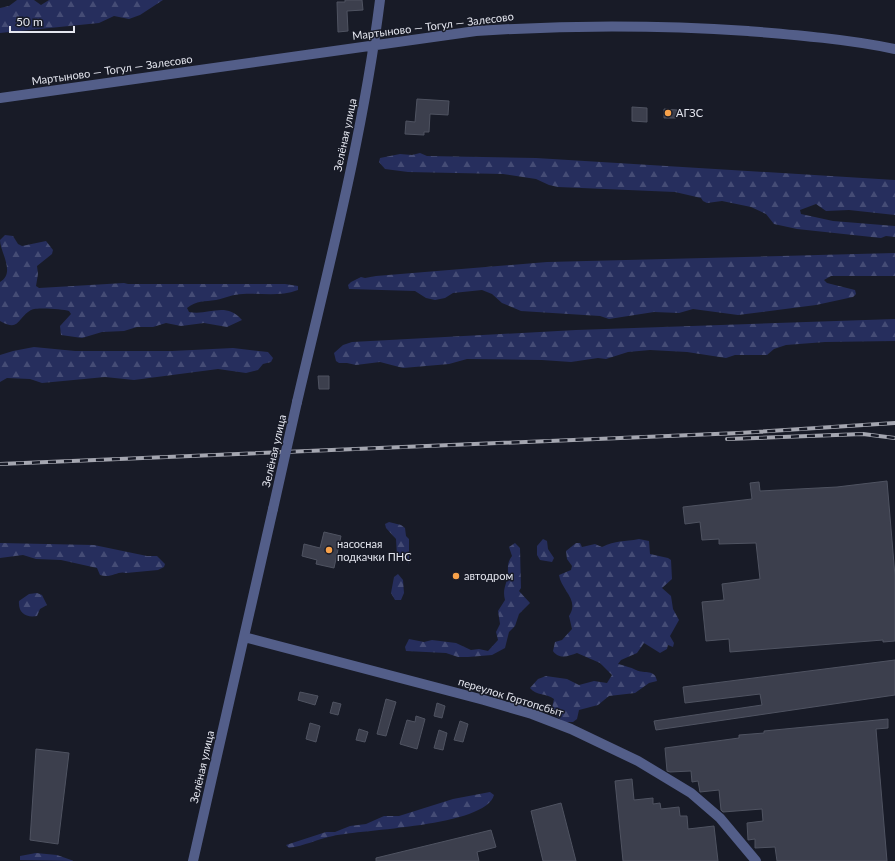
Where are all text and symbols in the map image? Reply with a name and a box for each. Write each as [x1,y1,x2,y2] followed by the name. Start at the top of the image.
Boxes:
[10,8,74,34] scale bar
[352,9,514,42] street label: Мартыново — Тогул — Залесово
[16,14,43,29] text: 50 m
[31,52,193,87] street label: Мартыново — Тогул — Залесово
[330,97,359,173] street label: Зелёная улица
[676,106,704,119] place label: АГЗС
[663,108,673,118] marker: АГЗС
[259,413,288,489] street label: Зелёная улица
[337,537,412,563] place label: насосная подкачки ПНС
[324,545,334,555] marker: насосная подкачки ПНС
[464,569,513,582] place label: автодром
[451,571,461,581] marker: автодром
[457,674,566,719] street label: переулок Гортопсбыт
[187,729,216,805] street label: Зелёная улица

